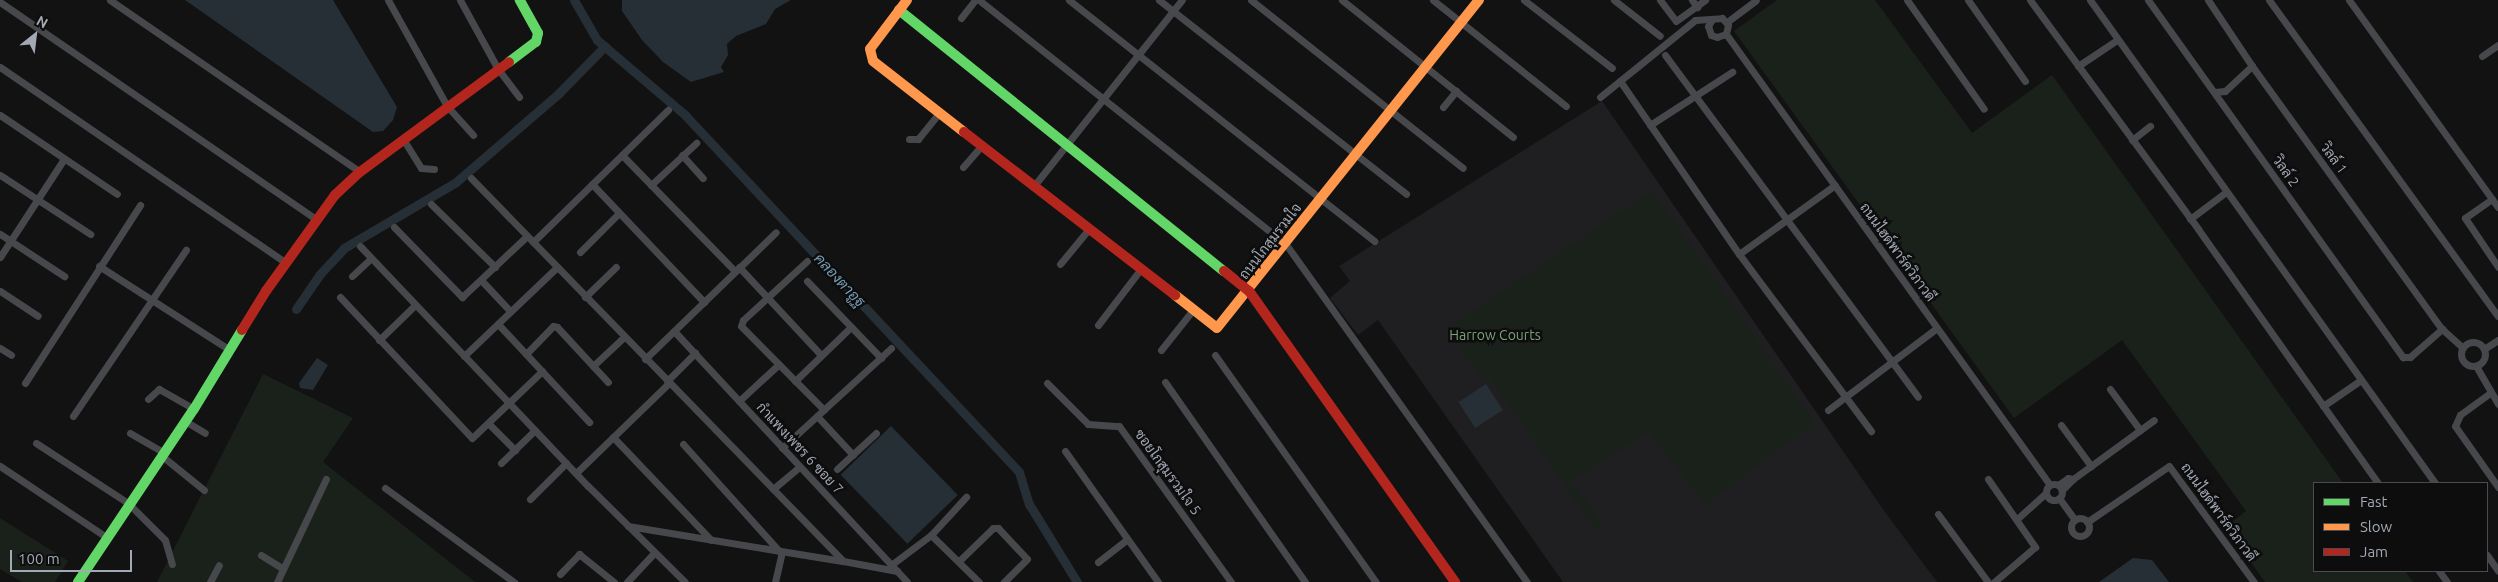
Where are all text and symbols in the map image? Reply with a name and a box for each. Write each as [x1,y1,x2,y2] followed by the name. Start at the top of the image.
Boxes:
[10,10,60,60] north arrow
[34,12,51,31] text: N
[2317,139,2351,177] street label: วิลล์ 1
[2269,152,2303,190] street label: วิลล์ 2
[1857,199,1939,305] street label: ถนนไฮด์พาร์ควิภาวดี
[1235,200,1305,282] street label: ถนนโกสุมรวมใจ
[811,249,869,311] water label: คลองตาอูฐ
[1449,327,1541,343] park label: Harrow Courts
[753,399,847,497] street label: กำแพงเพชร 6 ซอย 7
[1131,426,1205,518] street label: ซอยโกสุมรวมใจ 5
[2178,459,2260,565] street label: ถนนไฮด์พาร์ควิภาวดี
[2313,482,2488,572] legend
[2360,493,2387,510] text: Fast
[2360,518,2392,535] text: Slow
[12,540,135,572] scale bar
[2360,543,2388,560] text: Jam
[18,550,60,567] text: 100 m

